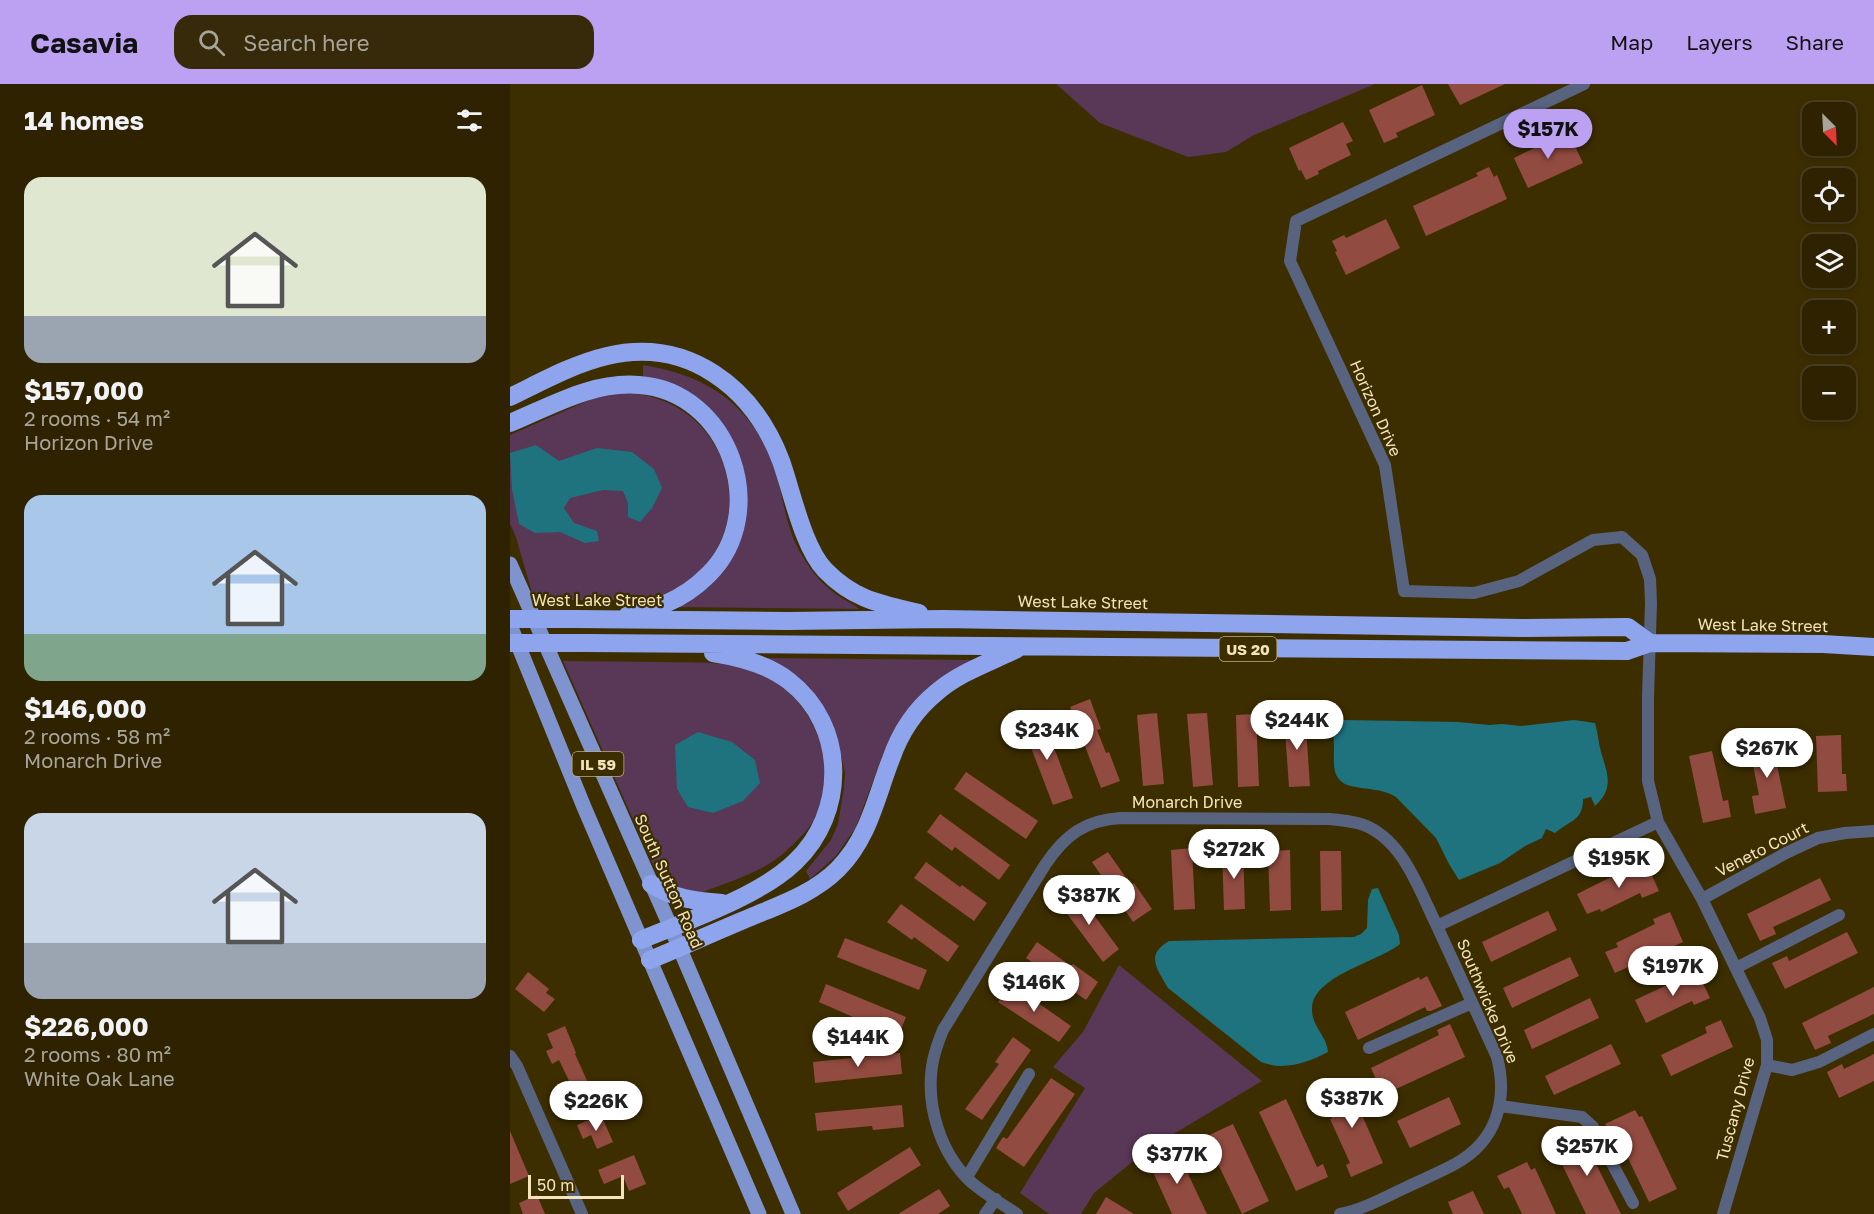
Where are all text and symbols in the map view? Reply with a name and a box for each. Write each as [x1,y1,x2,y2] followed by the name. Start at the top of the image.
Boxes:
[174,15,594,69] search box
[30,26,138,59] text: Casavia
[195,26,228,59] icon: search
[243,29,369,56] text: Search here
[1610,29,1653,55] text: Map
[1686,29,1753,55] text: Layers
[1786,29,1844,55] text: Share
[1802,102,1856,156] north arrow
[1802,102,1856,420] map controls
[453,104,486,137] icon: filters
[24,105,144,136] text: 14 homes
[1506,109,1590,160] pin: $157K
[1517,116,1579,140] text: $157K
[1802,168,1856,222] button: locate
[201,216,309,324] icon: home
[1802,234,1856,288] button: layers
[1802,300,1856,354] button: +
[1346,357,1406,459] street label: Horizon Drive
[1802,366,1856,420] button: −
[24,375,144,406] text: $157,000
[24,406,170,430] text: 2 rooms · 54 m²
[24,430,153,454] text: Horizon Drive
[201,534,309,642] icon: home
[532,590,662,610] street label: West Lake Street
[1018,591,1148,613] street label: West Lake Street
[1698,614,1828,636] street label: West Lake Street
[1220,637,1276,661] road number: US 20
[24,693,147,724] text: $146,000
[1255,700,1339,751] pin: $244K
[1264,707,1330,731] text: $244K
[1005,710,1089,761] pin: $234K
[1015,717,1079,741] text: $234K
[24,724,170,748] text: 2 rooms · 58 m²
[1725,728,1809,779] pin: $267K
[1735,735,1799,759] text: $267K
[24,748,162,772] text: Monarch Drive
[572,752,623,776] road number: IL 59
[1132,792,1242,812] street label: Monarch Drive
[630,811,708,951] street label: South Sutton Road
[1712,817,1812,881] street label: Veneto Court
[1192,829,1276,880] pin: $272K
[1202,836,1266,860] text: $272K
[1577,838,1661,889] pin: $195K
[1587,845,1651,869] text: $195K
[201,852,309,960] icon: home
[1047,875,1131,926] pin: $387K
[1057,882,1121,906] text: $387K
[1453,936,1523,1066] street label: Southwicke Drive
[1631,946,1715,997] pin: $197K
[1642,953,1704,977] text: $197K
[992,962,1076,1013] pin: $146K
[1002,969,1066,993] text: $146K
[24,1011,149,1042] text: $226,000
[816,1017,900,1068] pin: $144K
[826,1024,890,1048] text: $144K
[24,1042,171,1066] text: 2 rooms · 80 m²
[1712,1055,1758,1163] street label: Tuscany Drive
[24,1066,175,1090] text: White Oak Lane
[1310,1078,1394,1129] pin: $387K
[554,1081,638,1132] pin: $226K
[1320,1085,1384,1109] text: $387K
[564,1088,629,1112] text: $226K
[1545,1126,1629,1177] pin: $257K
[1555,1133,1619,1157] text: $257K
[1135,1134,1219,1185] pin: $377K
[1146,1141,1208,1165] text: $377K
[528,1172,624,1200] scale bar
[537,1175,574,1195] text: 50 m

